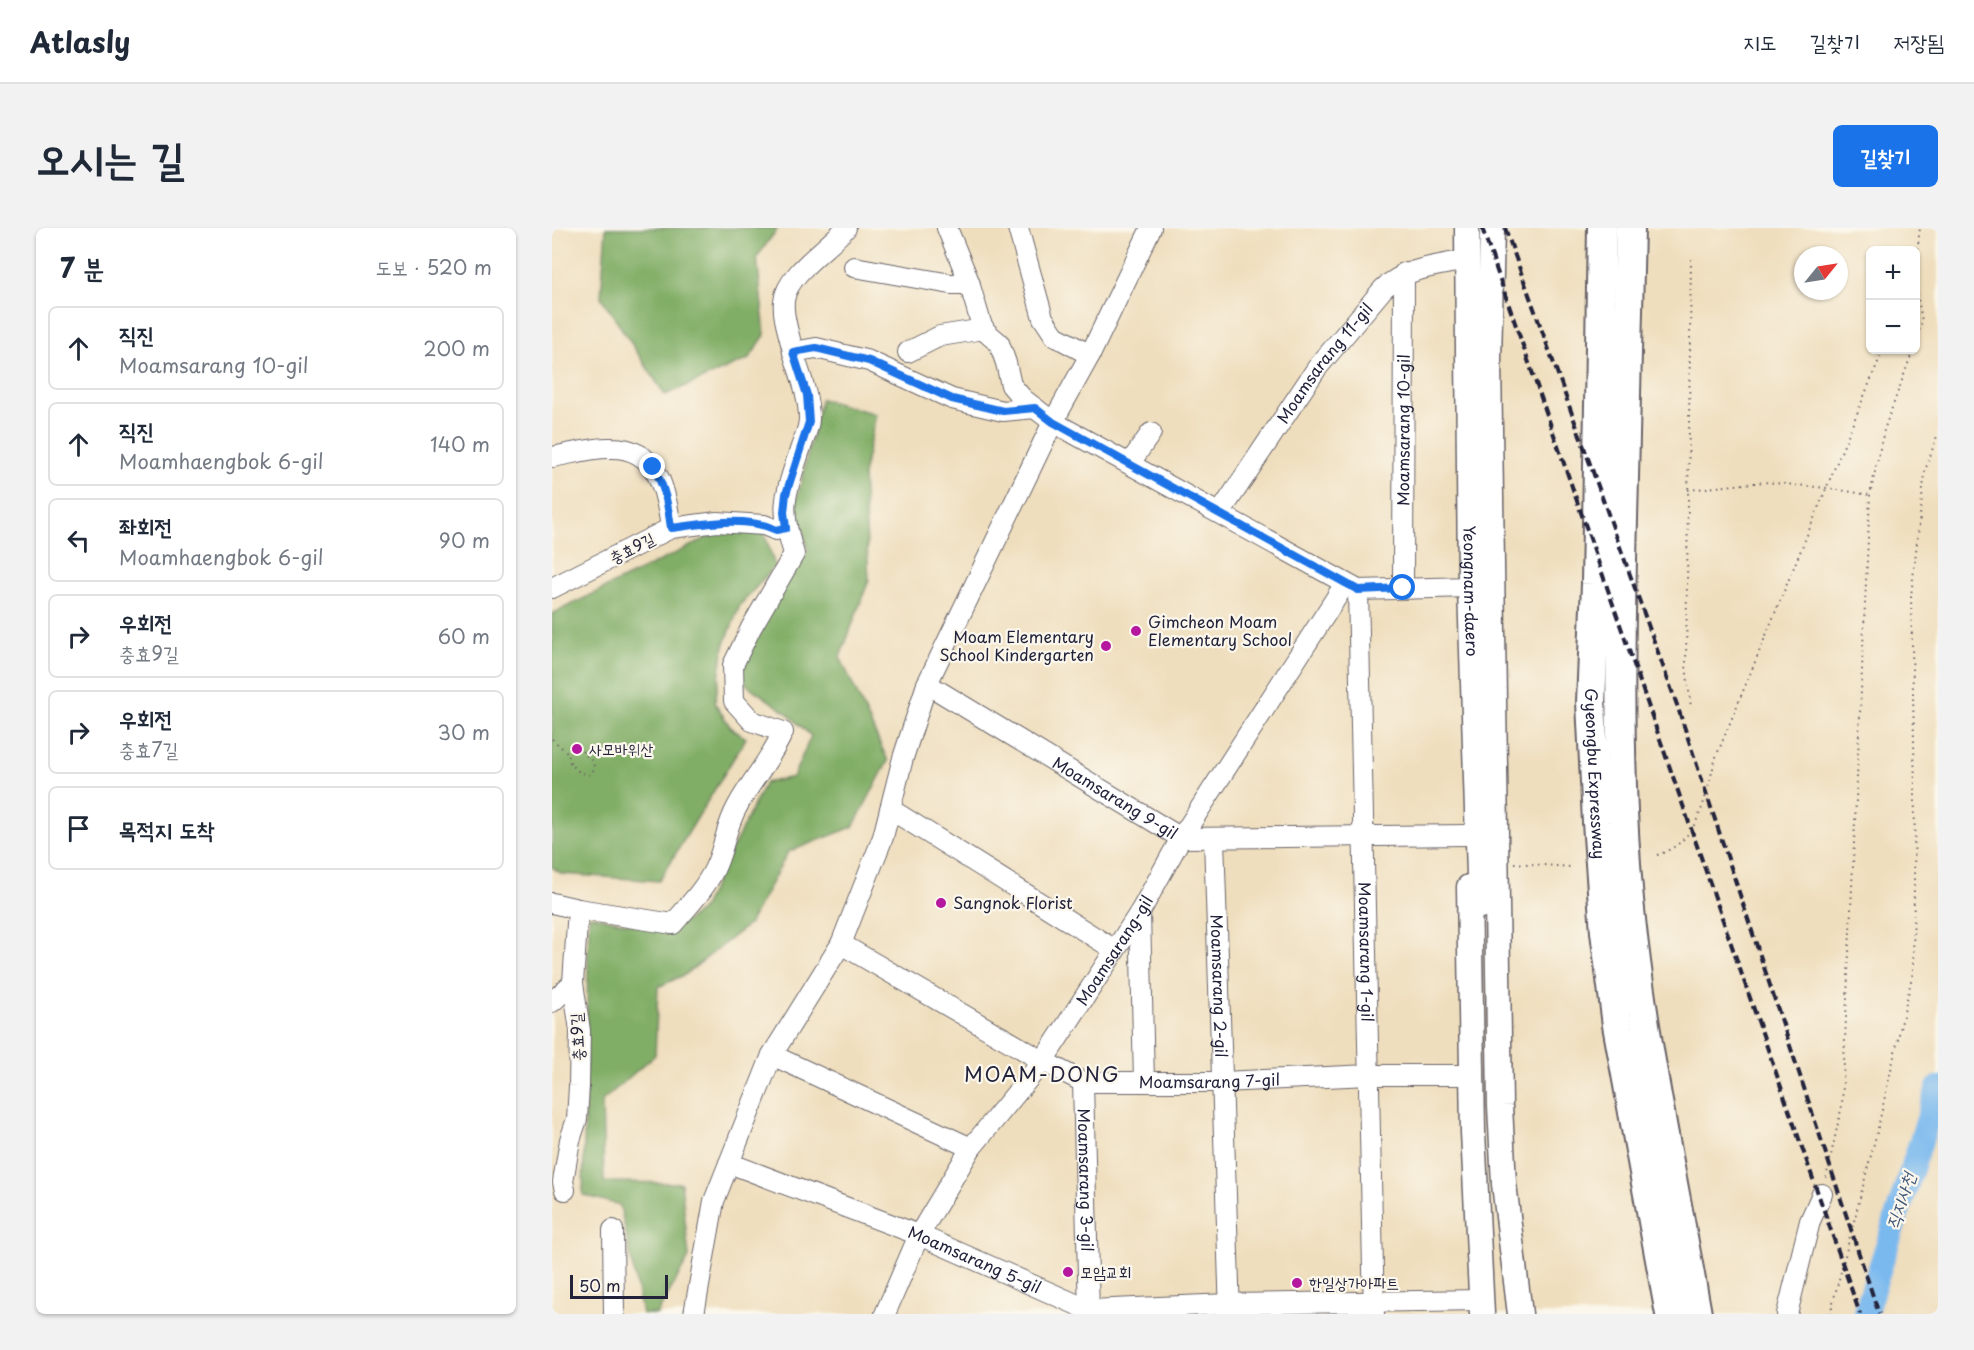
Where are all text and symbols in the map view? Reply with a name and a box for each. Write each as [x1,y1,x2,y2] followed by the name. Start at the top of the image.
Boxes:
[30,20,130,63] text: Atlasly
[1743,25,1777,57] text: 지도
[1810,25,1860,57] text: 길찾기
[1893,25,1944,57] text: 저장됨
[36,125,185,188] text: 오시는 길
[1833,125,1938,187] button: 길찾기
[1794,246,1848,300] north arrow
[1866,246,1920,354] map controls
[1866,246,1920,300] button: +
[60,248,104,287] text: 7 분
[376,252,492,282] text: 도보 · 520 m
[1270,297,1378,428] street label: Moamsarang 11-gil
[1866,300,1920,354] button: −
[119,317,154,350] text: 직진
[62,332,95,365] icon: ahead
[423,333,490,363] text: 200 m
[119,350,309,380] text: Moamsarang 10-gil
[1390,354,1415,506] street label: Moamsarang 10-gil
[119,413,154,446] text: 직진
[62,428,95,461] icon: ahead
[430,429,490,459] text: 140 m
[119,446,324,476] text: Moamhaengbok 6-gil
[639,453,665,479] route end
[119,509,172,542] text: 좌회전
[62,524,95,557] icon: left
[439,525,490,555] text: 90 m
[605,525,658,569] street label: 충효9길
[1458,525,1485,657] street label: Yeongnam-daero
[119,542,324,572] text: Moamhaengbok 6-gil
[1389,574,1415,600] route start
[119,605,172,638] text: 우회전
[1148,609,1292,651] place label: Gimcheon Moam Elementary School
[62,620,95,653] icon: right
[438,621,490,651] text: 60 m
[939,624,1094,666] place label: Moam Elementary School Kindergarten
[1129,624,1143,638] marker: Gimcheon Moam Elementary School
[119,638,179,668] text: 충효9길
[1099,639,1113,653] marker: Moam Elementary School Kindergarten
[1580,688,1613,860] street label: Gyeongbu Expressway
[119,701,172,734] text: 우회전
[62,716,95,749] icon: right
[437,717,490,747] text: 30 m
[119,734,179,764] text: 충효7길
[589,736,654,760] place label: 사모바위산
[570,742,584,756] marker: 사모바위산
[1048,750,1183,844] street label: Moamsarang 9-gil
[62,812,95,845] icon: arrive
[119,812,215,845] text: 목적지 도착
[1353,882,1381,1022] street label: Moamsarang 1-gil
[953,890,1073,914] place label: Sangnok Florist
[1069,890,1158,1010] street label: Moamsarang-gil
[934,896,948,910] marker: Sangnok Florist
[1206,914,1234,1058] street label: Moamsarang 2-gil
[563,1012,589,1062] street label: 충효9길
[964,1059,1120,1089] district label: MOAM-DONG
[1139,1066,1280,1093] street label: Moamsarang 7-gil
[1073,1108,1100,1252] street label: Moamsarang 3-gil
[1878,1167,1922,1232] water label: 직지사천
[905,1219,1045,1299] street label: Moamsarang 5-gil
[1080,1259,1132,1283] place label: 모암교회
[1061,1265,1075,1279] marker: 모암교회
[1309,1270,1399,1294] place label: 한일상가아파트
[570,1272,668,1300] scale bar
[579,1273,620,1297] text: 50 m
[1290,1276,1304,1290] marker: 한일상가아파트

